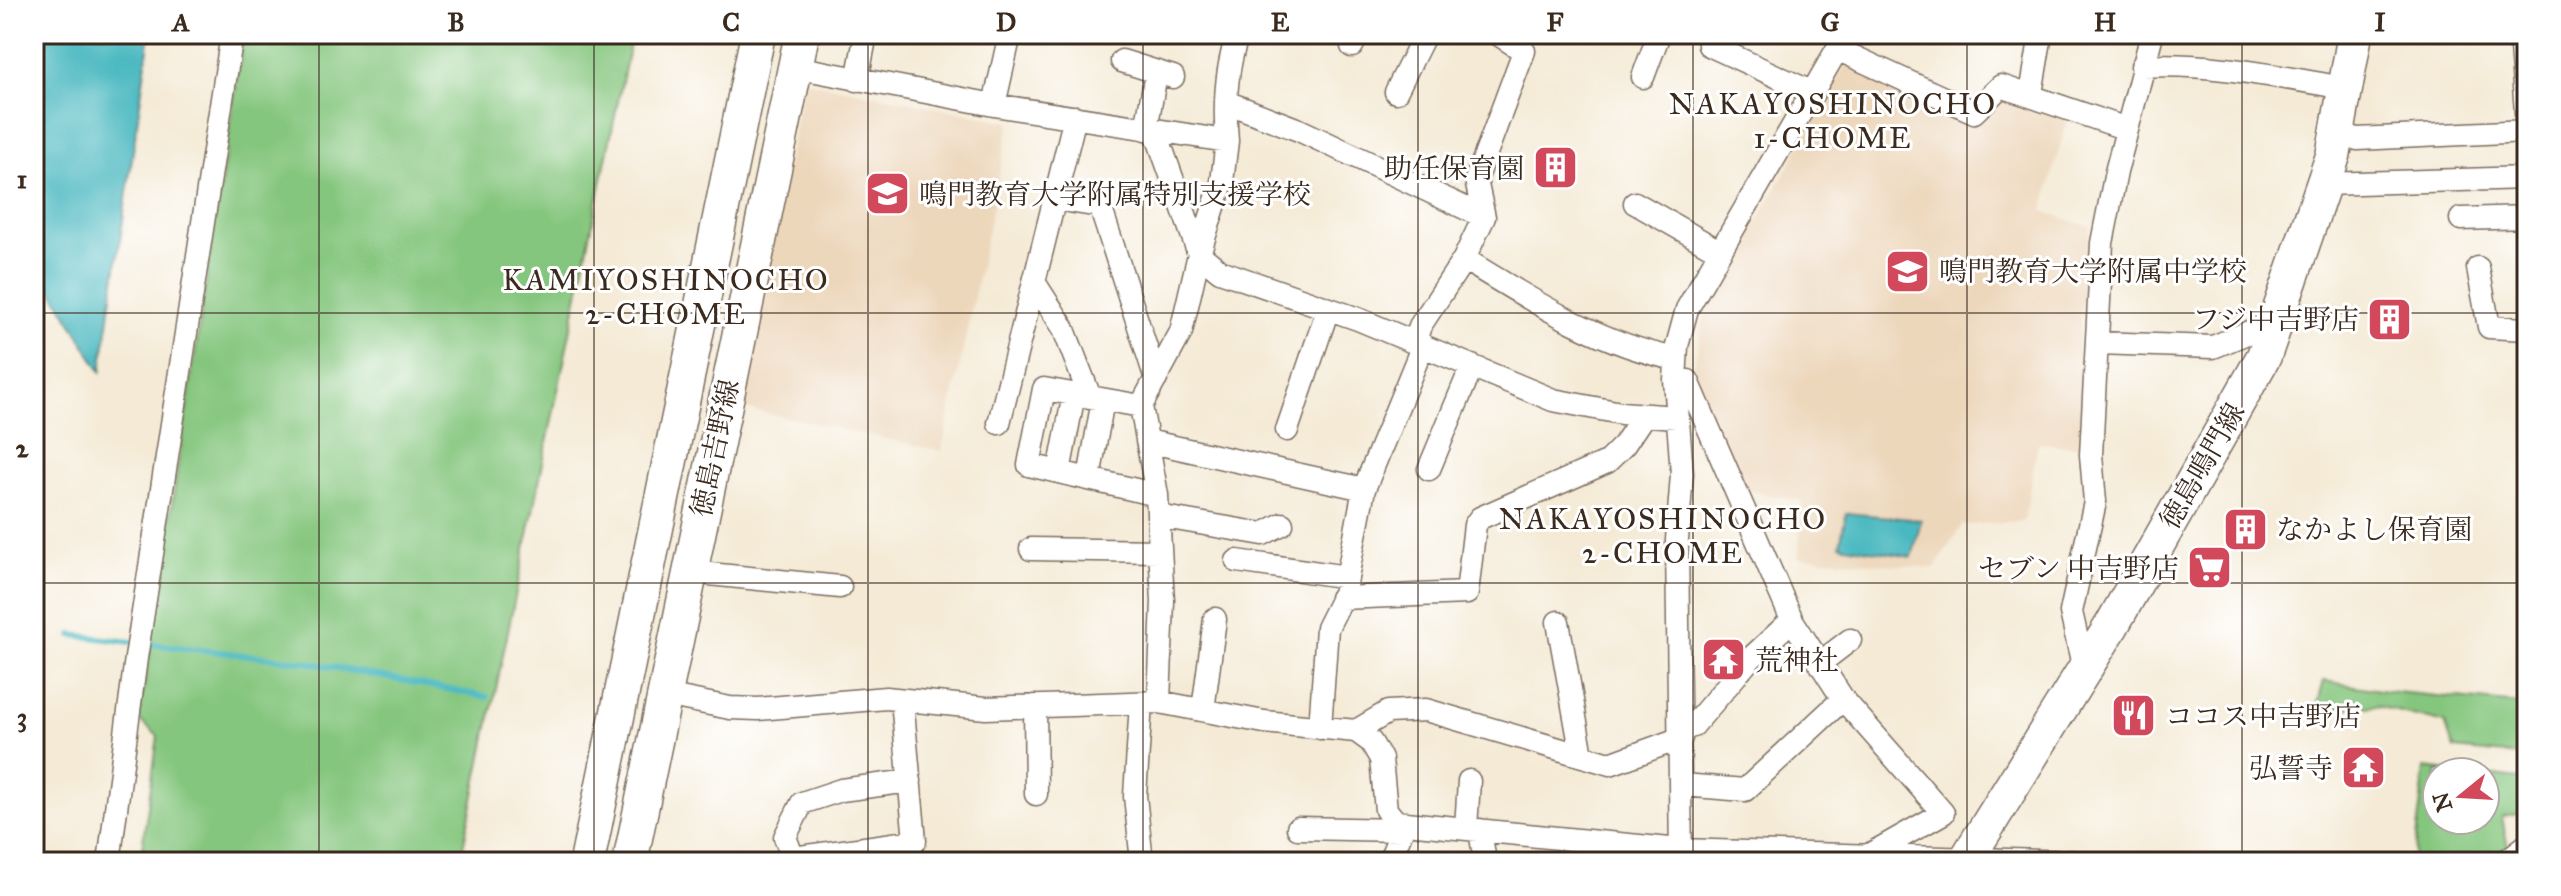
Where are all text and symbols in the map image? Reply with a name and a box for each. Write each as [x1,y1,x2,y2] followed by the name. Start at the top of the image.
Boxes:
[170,6,190,38] text: A
[447,6,465,38] text: B
[722,6,740,38] text: C
[996,6,1016,38] text: D
[1271,6,1290,38] text: E
[1547,6,1564,38] text: F
[1820,6,1840,38] text: G
[2094,6,2117,38] text: H
[2374,6,2386,38] text: I
[1669,86,1997,156] district label: NAKAYOSHINOCHO 1-CHOME
[1531,144,1579,192] building icon: 助任保育園
[1384,151,1524,186] place label: 助任保育園
[17,163,27,195] text: 1
[864,170,912,218] school or university icon: 鳴門教育大学附属特別支援学校
[919,177,1311,212] place label: 鳴門教育大学附属特別支援学校
[1884,247,1932,295] school or university icon: 鳴門教育大学附属中学校
[1939,254,2247,289] place label: 鳴門教育大学附属中学校
[502,262,830,332] district label: KAMIYOSHINOCHO 2-CHOME
[2366,295,2414,343] building icon: フジ中吉野店
[2192,302,2359,337] place label: フジ中吉野店
[683,376,747,520] street label: 徳島吉野線
[2152,397,2252,535] street label: 徳島鳴門線
[16,432,30,464] text: 2
[1499,501,1827,571] district label: NAKAYOSHINOCHO 2-CHOME
[2221,505,2269,553] building icon: なかよし保育園
[2276,512,2472,547] place label: なかよし保育園
[2186,544,2234,592] supermarket icon: セブン 中吉野店
[1978,551,2179,586] place label: セブン 中吉野店
[1700,636,1748,684] temple icon: 荒神社
[1755,643,1839,678] place label: 荒神社
[2110,692,2158,740] restaurant icon: ココス中吉野店
[2165,699,2361,734] place label: ココス中吉野店
[17,701,27,733] text: 3
[2340,744,2388,792] temple icon: 弘誓寺
[2249,751,2333,786] place label: 弘誓寺
[2421,756,2501,836] north arrow
[2427,789,2458,815] text: N

